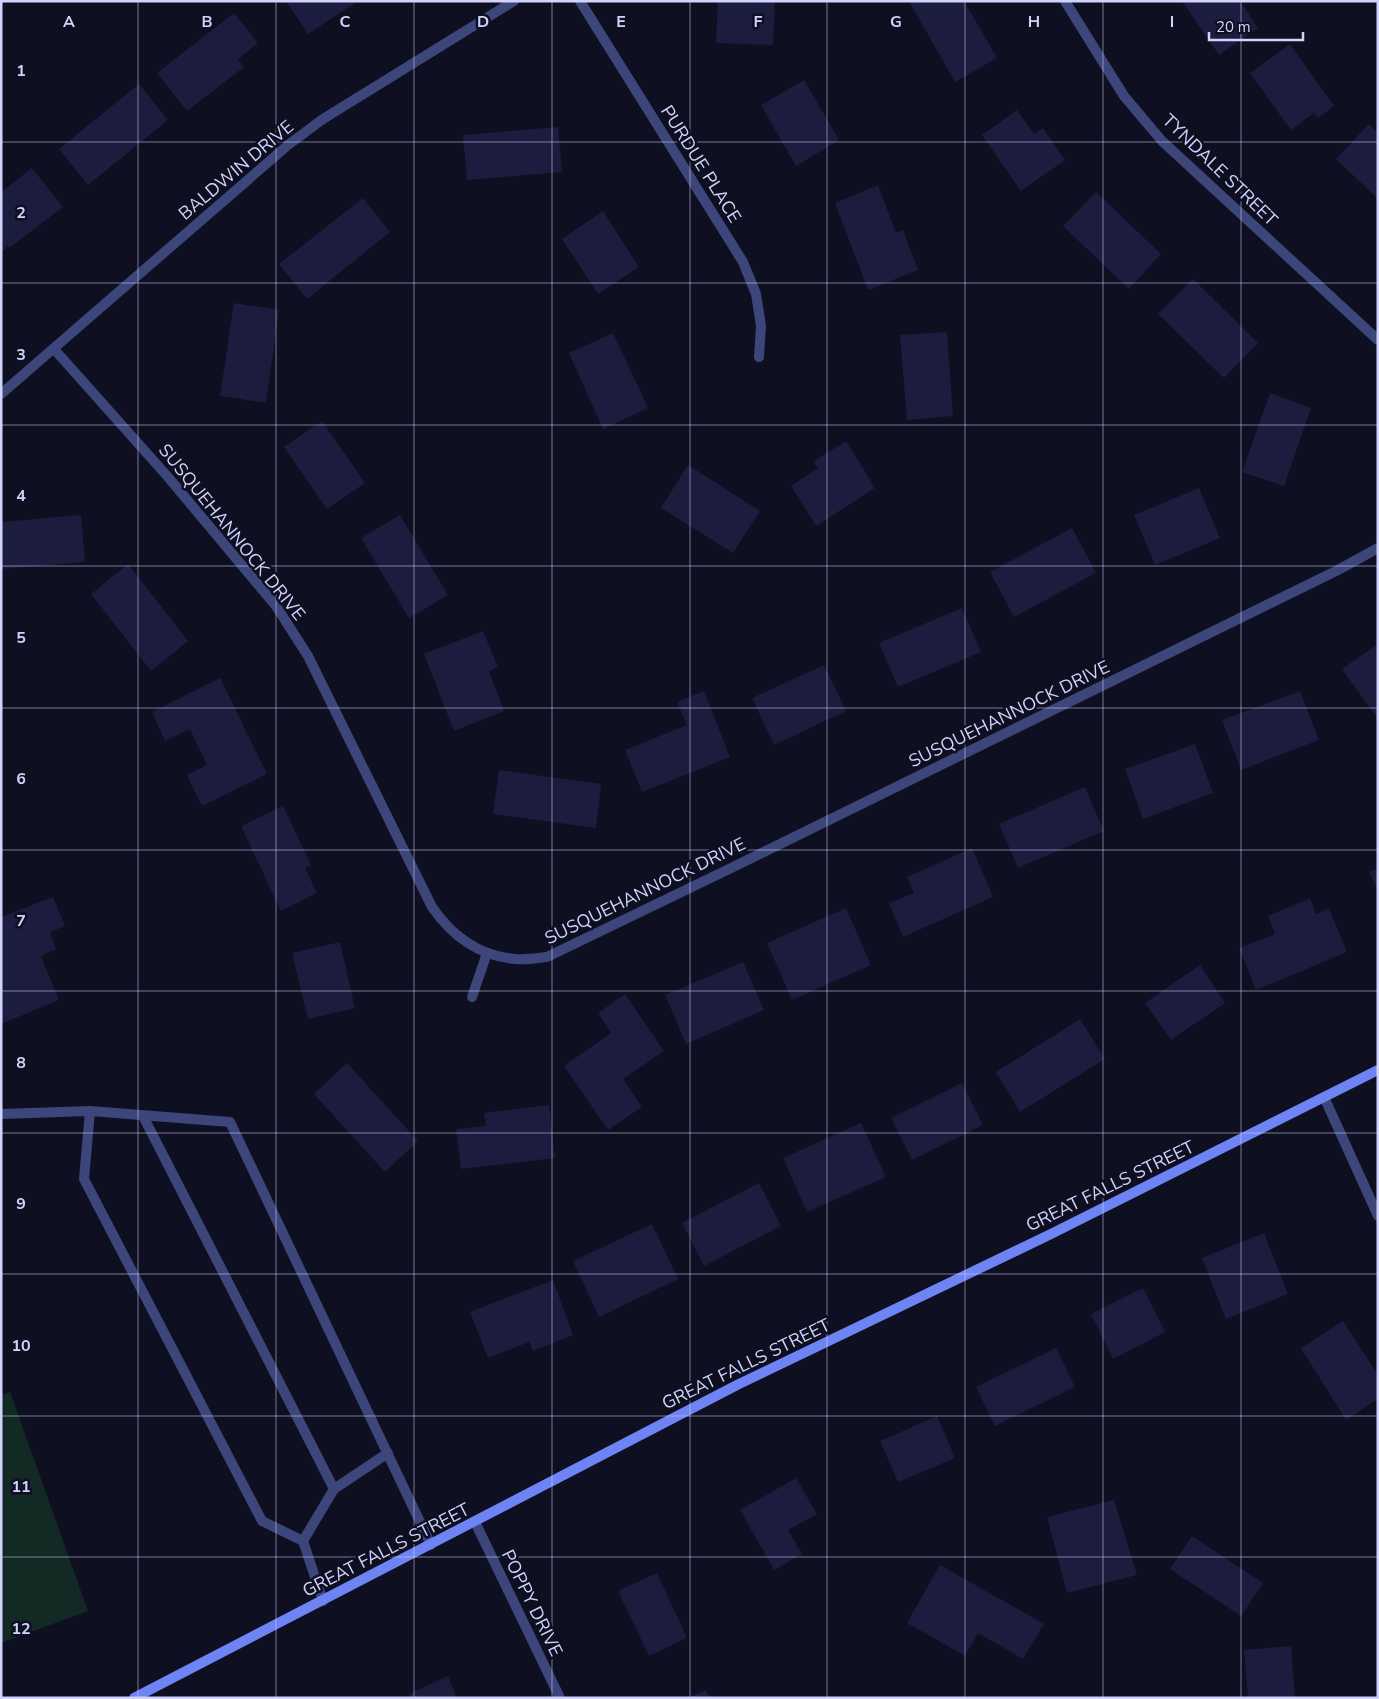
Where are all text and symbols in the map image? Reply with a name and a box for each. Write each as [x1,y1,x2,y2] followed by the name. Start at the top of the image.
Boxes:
[1209,10,1303,42] scale bar
[63,11,75,33] text: A
[201,11,213,33] text: B
[340,11,351,33] text: C
[477,11,489,33] text: D
[616,11,626,33] text: E
[754,11,763,33] text: F
[890,11,902,33] text: G
[1028,11,1040,33] text: H
[1170,11,1174,33] text: I
[1216,17,1251,37] text: 20 m
[16,60,26,82] text: 1
[655,101,747,227] street label: PURDUE PLACE
[1157,109,1283,231] street label: TYNDALE STREET
[173,115,299,225] street label: BALDWIN DRIVE
[16,202,26,224] text: 2
[16,344,26,366] text: 3
[153,439,311,625] street label: SUSQUEHANNOCK DRIVE
[16,485,26,507] text: 4
[16,627,26,649] text: 5
[905,655,1113,773] street label: SUSQUEHANNOCK DRIVE
[16,768,26,790] text: 6
[541,832,749,950] street label: SUSQUEHANNOCK DRIVE
[16,910,26,932] text: 7
[16,1052,26,1074] text: 8
[1022,1135,1198,1237] street label: GREAT FALLS STREET
[16,1193,26,1215] text: 9
[658,1313,834,1415] street label: GREAT FALLS STREET
[11,1335,31,1357] text: 10
[11,1476,31,1498] text: 11
[298,1497,474,1603] street label: GREAT FALLS STREET
[496,1546,568,1660] street label: POPPY DRIVE
[11,1618,31,1640] text: 12

